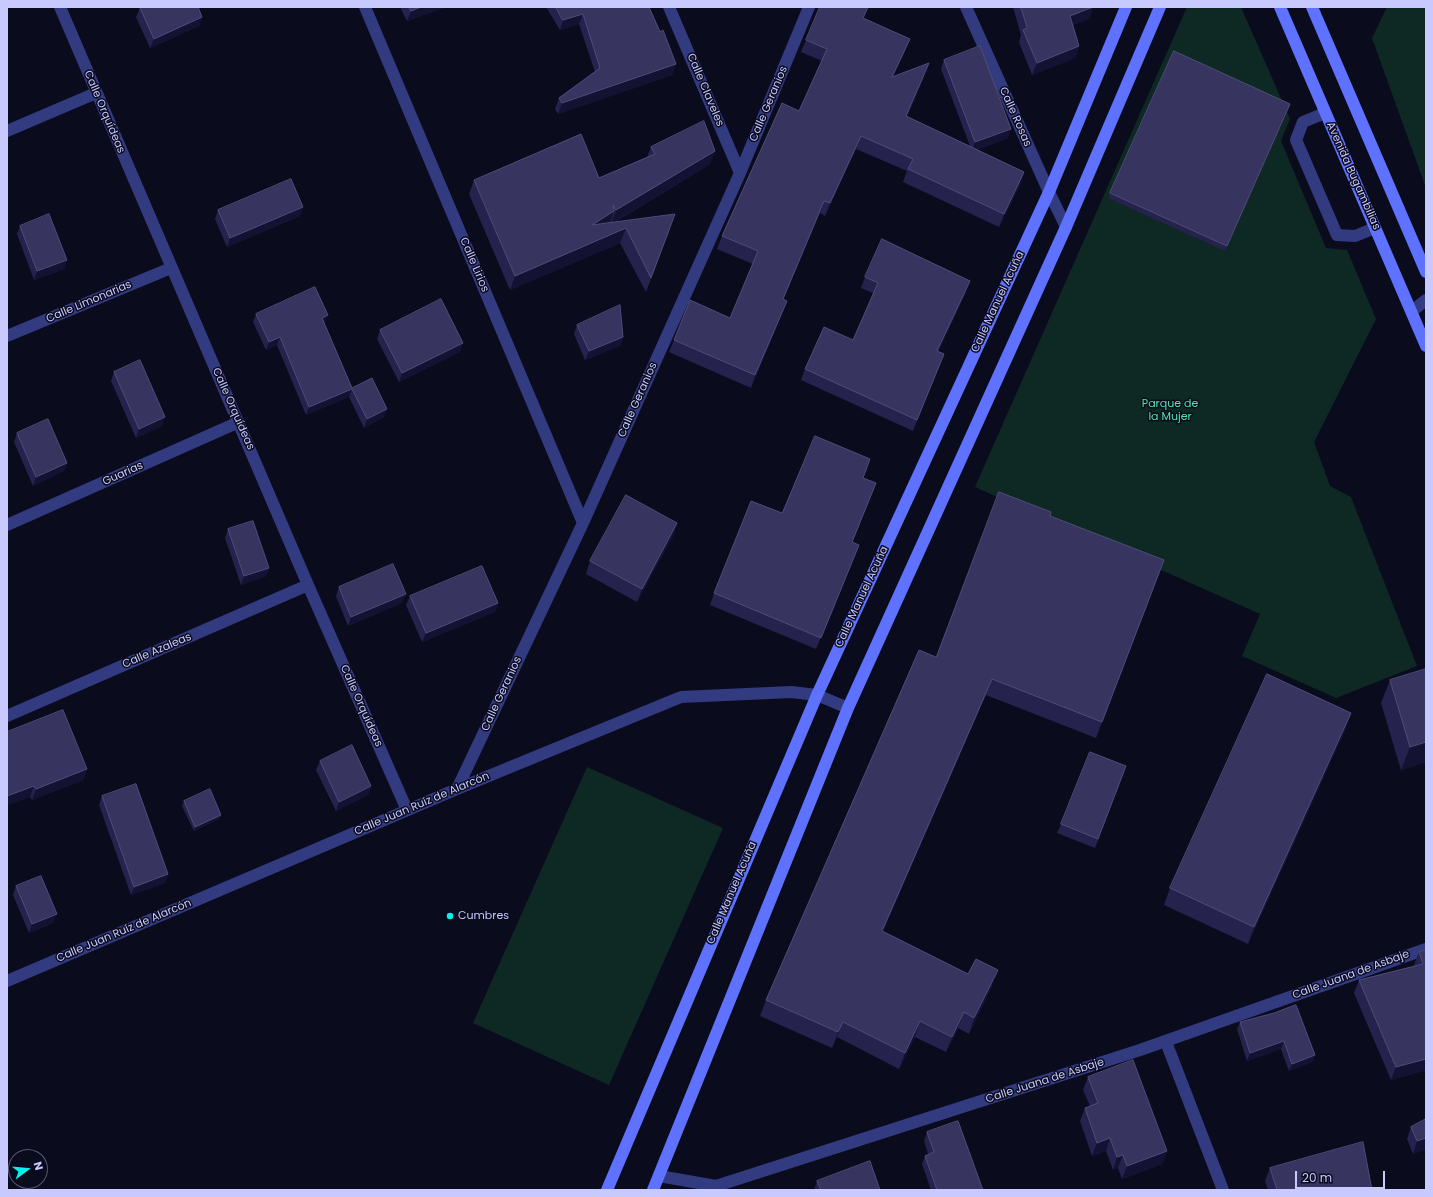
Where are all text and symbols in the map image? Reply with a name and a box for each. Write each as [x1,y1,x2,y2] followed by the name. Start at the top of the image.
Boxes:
[684,52,726,128] street label: Calle Claveles
[747,64,791,144] street label: Calle Geranios
[81,69,127,155] street label: Calle Orquídeas
[996,85,1034,149] street label: Calle Rosas
[1323,120,1383,232] street label: Avenida Bugambilias
[457,236,491,294] street label: Calle Lirios
[969,249,1027,355] street label: Calle Manuel Acuña
[44,278,134,326] street label: Calle Limonarias
[616,361,660,439] street label: Calle Geranios
[209,366,257,452] street label: Calle Orquídeas
[1142,397,1198,423] park label: Parque de la Mujer
[101,459,145,489] street label: Guarias
[833,544,891,650] street label: Calle Manuel Acuña
[121,631,193,671] street label: Calle Azaleas
[479,655,525,733] street label: Calle Geranios
[337,663,385,749] street label: Calle Orquídeas
[353,770,491,838] street label: Calle Juan Ruíz de Alarcón
[704,840,760,946] street label: Calle Manuel Acuña
[55,897,193,965] street label: Calle Juan Ruíz de Alarcón
[458,909,509,923] place label: Cumbres
[445,911,455,921] marker: Cumbres
[1291,948,1411,1002] street label: Calle Juana de Asbaje
[984,1056,1106,1106] street label: Calle Juana de Asbaje
[8,1149,48,1189] north arrow
[30,1160,47,1172] text: N
[1297,1163,1387,1189] scale bar
[1302,1169,1332,1186] text: 20 m

